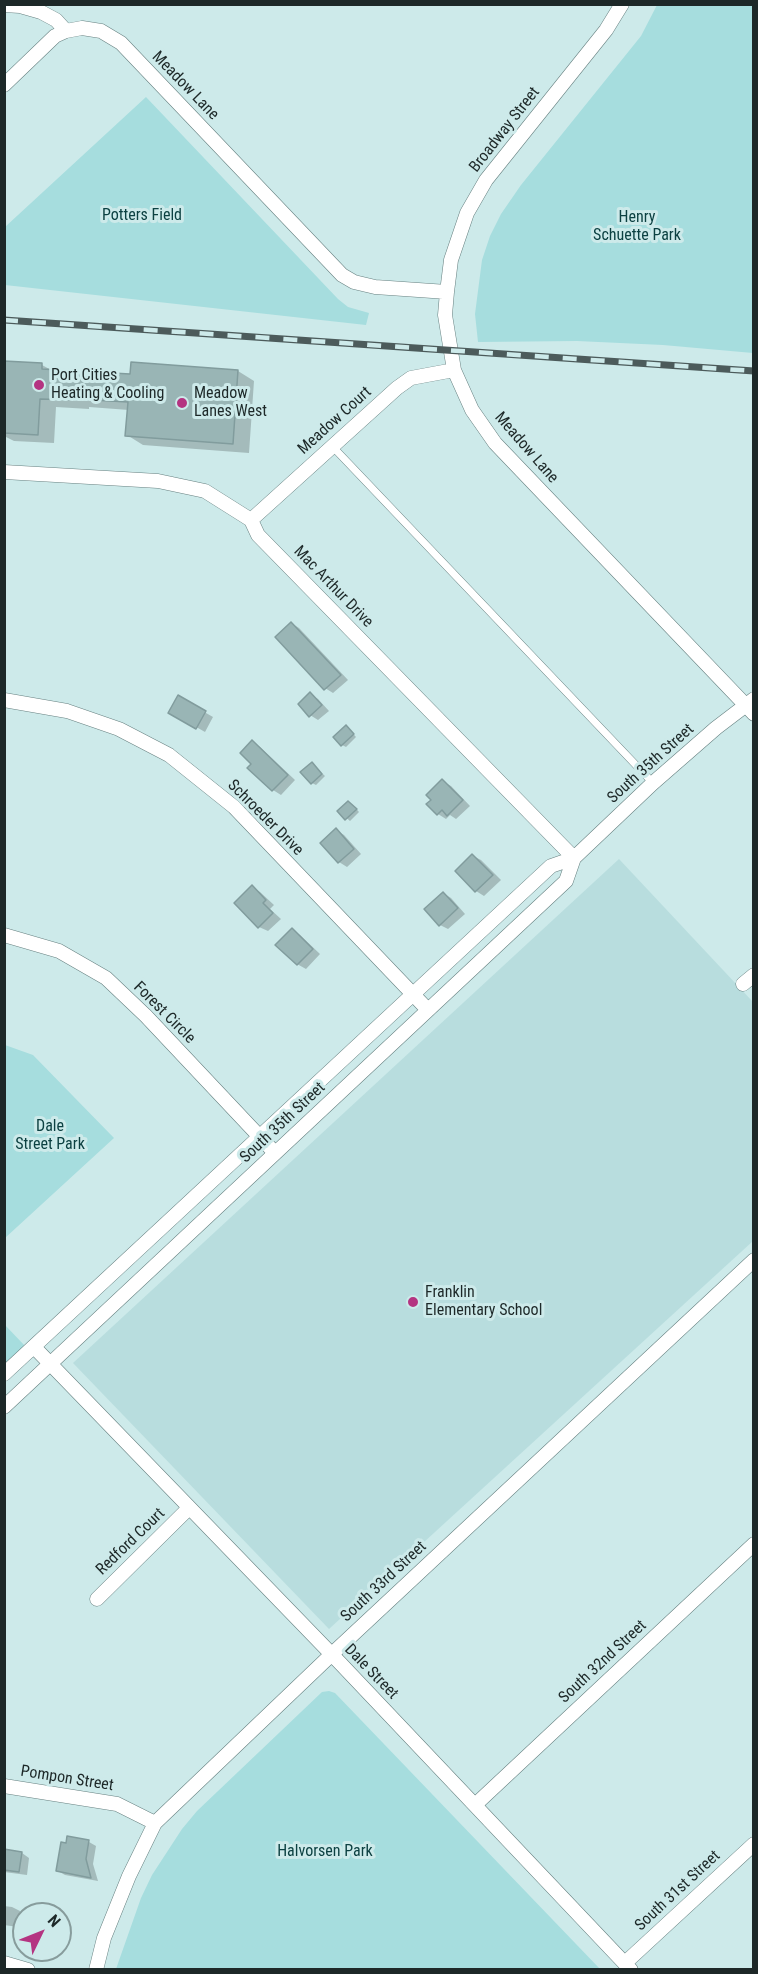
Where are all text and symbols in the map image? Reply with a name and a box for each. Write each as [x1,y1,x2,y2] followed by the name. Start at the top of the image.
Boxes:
[148,48,222,124] street label: Meadow Lane
[466,84,544,176] street label: Broadway Street
[102,206,182,226] park label: Potters Field
[593,208,681,246] park label: Henry Schuette Park
[51,366,164,404] place label: Port Cities Heating & Cooling
[32,378,46,392] marker: Port Cities Heating & Cooling
[294,383,376,459] street label: Meadow Court
[194,384,267,422] place label: Meadow Lanes West
[175,396,189,410] marker: Meadow Lanes West
[490,409,562,487] street label: Meadow Lane
[289,542,377,632] street label: Mac Arthur Drive
[604,720,698,808] street label: South 35th Street
[223,776,307,860] street label: Schroeder Drive
[129,978,199,1048] street label: Forest Circle
[236,1079,330,1167] street label: South 35th Street
[15,1117,85,1155] park label: Dale Street Park
[425,1283,542,1321] place label: Franklin Elementary School
[406,1295,420,1309] marker: Franklin Elementary School
[93,1504,169,1580] street label: Redford Court
[337,1538,431,1626] street label: South 33rd Street
[555,1616,651,1708] street label: South 32nd Street
[340,1640,402,1704] street label: Dale Street
[19,1762,115,1796] street label: Pompon Street
[277,1842,373,1862] park label: Halvorsen Park
[632,1847,724,1935] street label: South 31st Street
[12,1902,72,1962] north arrow
[44,1911,64,1931] text: N

